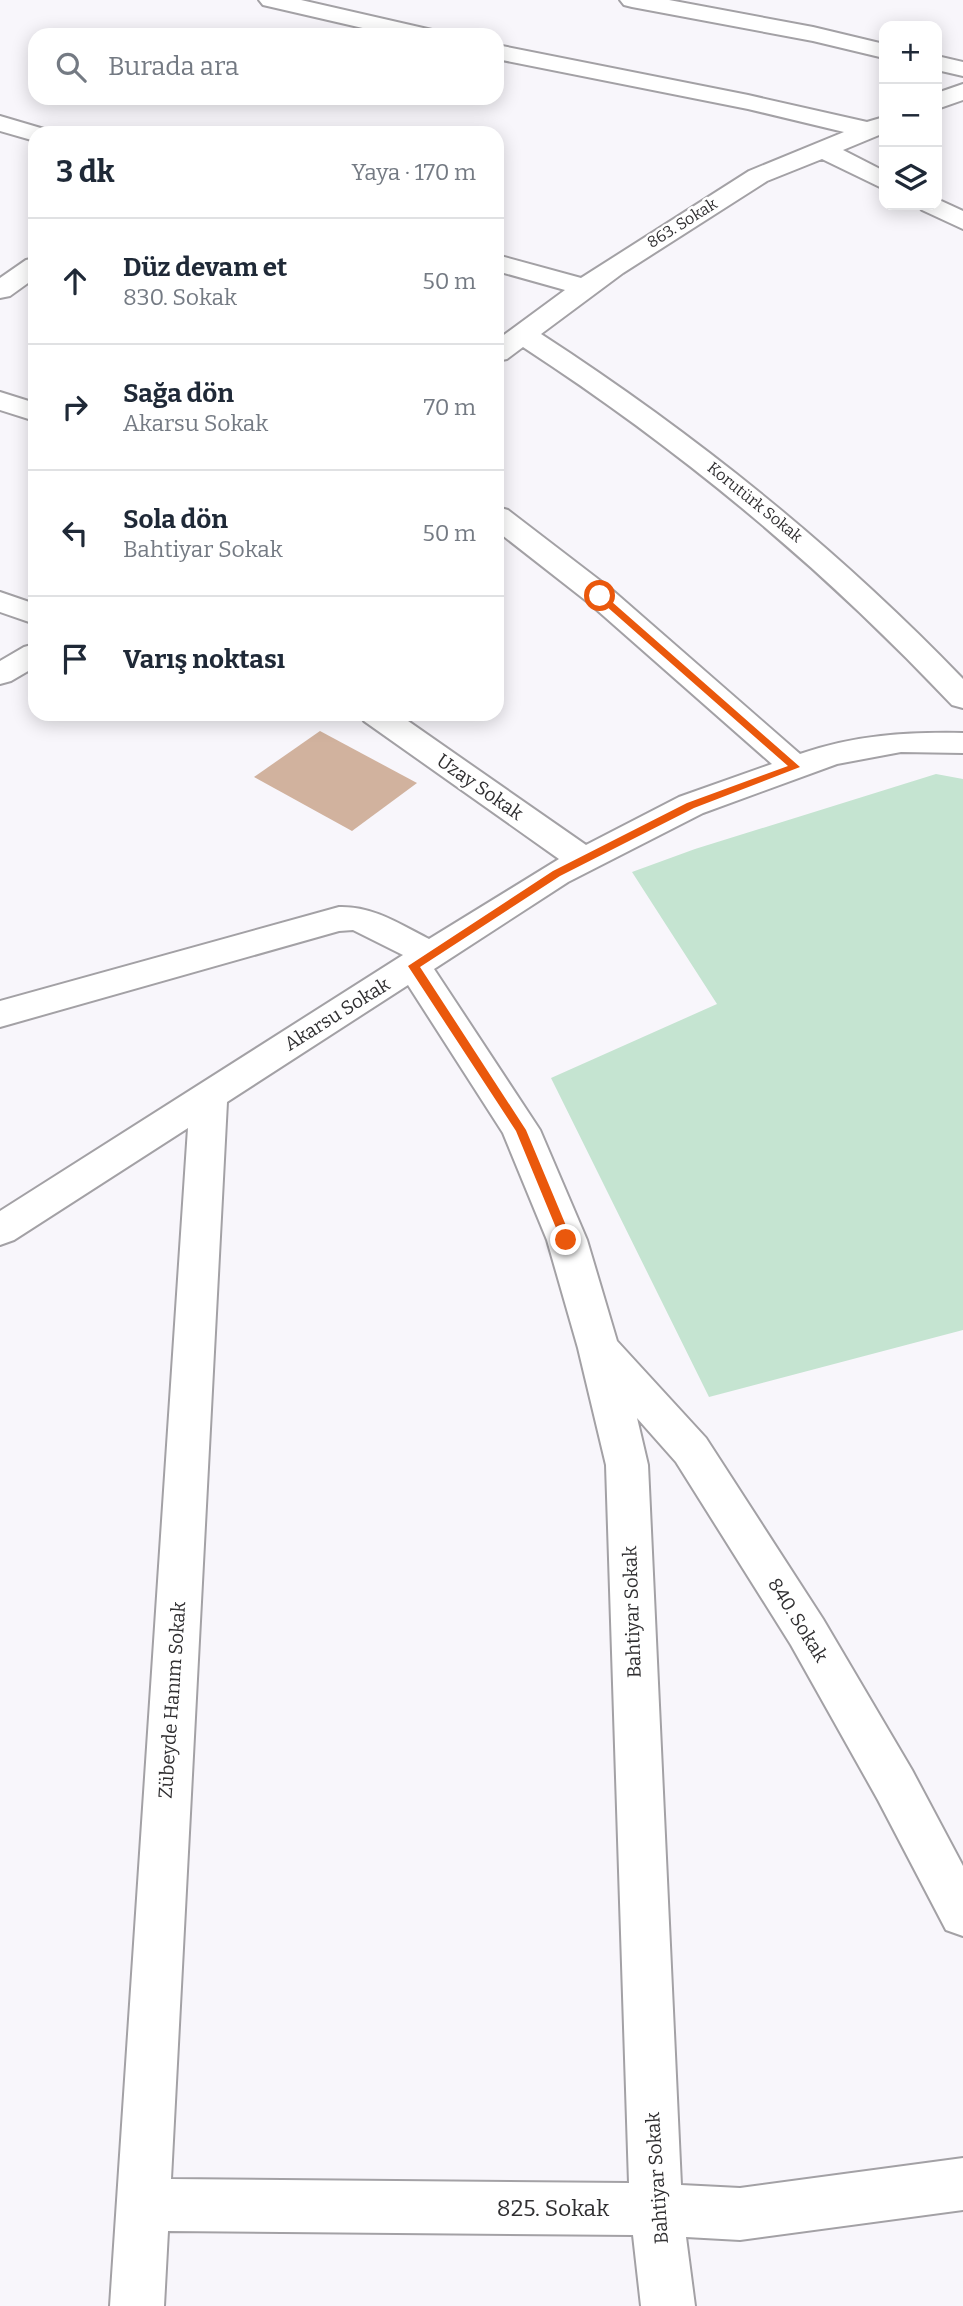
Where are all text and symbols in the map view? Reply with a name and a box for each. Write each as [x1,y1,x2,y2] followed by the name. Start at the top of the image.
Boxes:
[879,21,942,210] map controls
[879,21,942,84] button: +
[28,28,504,105] search box
[52,48,90,86] icon: search
[108,51,239,82] text: Burada ara
[879,84,942,147] button: −
[879,147,942,210] button: layers
[56,154,115,190] text: 3 dk
[352,158,476,186] text: Yaya · 170 m
[644,194,720,252] street label: 863. Sokak
[123,252,287,283] text: Düz devam et
[56,262,94,300] icon: ahead
[422,267,476,295] text: 50 m
[123,283,237,311] text: 830. Sokak
[123,378,234,409] text: Sağa dön
[56,388,94,426] icon: right
[424,393,476,421] text: 70 m
[123,409,268,437] text: Akarsu Sokak
[704,458,806,546] street label: Korutürk Sokak
[123,504,228,535] text: Sola dön
[56,514,94,552] icon: left
[422,519,476,547] text: 50 m
[123,535,283,563] text: Bahtiyar Sokak
[584,580,615,611] route start
[56,640,94,678] icon: arrive
[123,644,285,675] text: Varış noktası
[432,749,528,825] street label: Uzay Sokak
[280,972,394,1056] street label: Akarsu Sokak
[550,1224,581,1255] route end
[618,1545,646,1678] street label: Bahtiyar Sokak
[763,1574,833,1667] street label: 840. Sokak
[154,1600,190,1799] street label: Zübeyde Hanım Sokak
[641,2111,673,2245] street label: Bahtiyar Sokak
[497,2194,609,2222] street label: 825. Sokak

